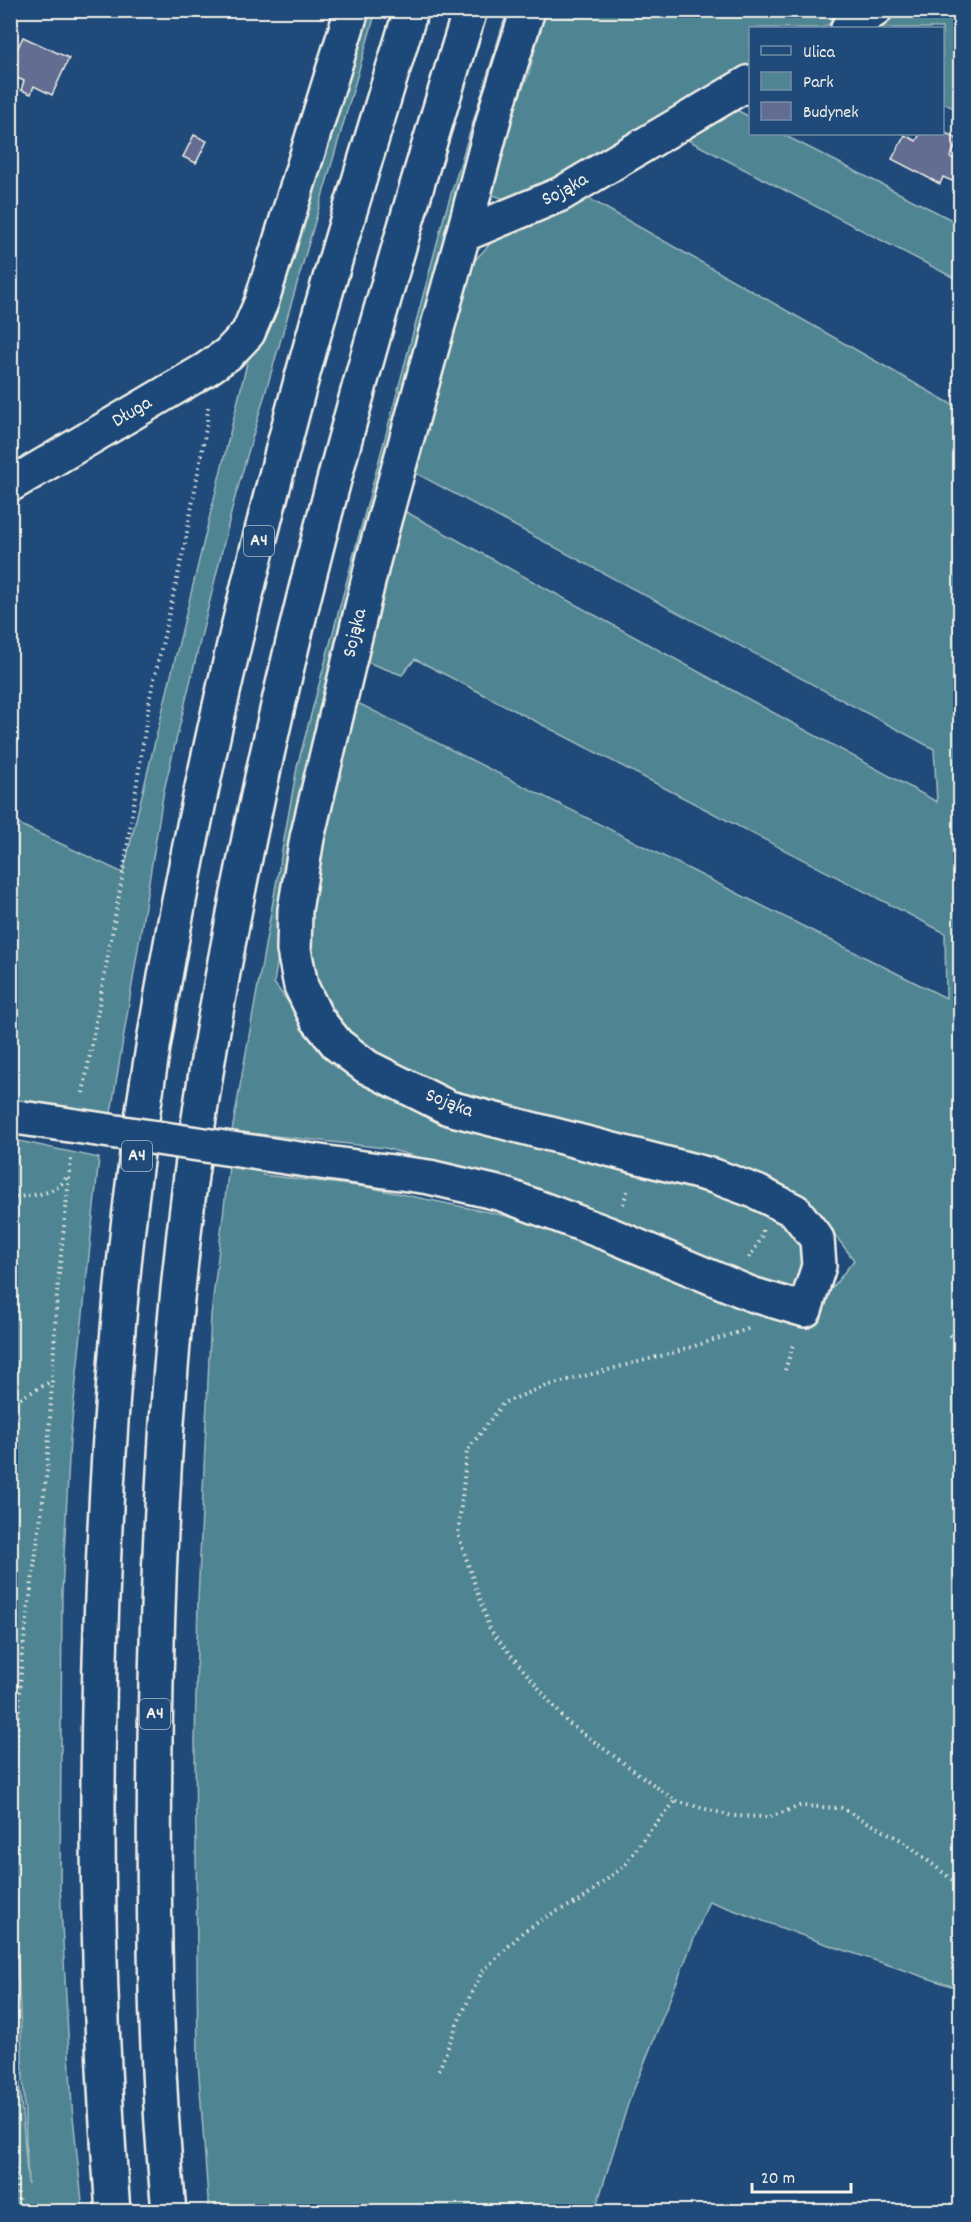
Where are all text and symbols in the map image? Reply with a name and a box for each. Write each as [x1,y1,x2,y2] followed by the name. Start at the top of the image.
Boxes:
[749,27,944,135] legend
[803,41,835,66] text: Ulica
[803,71,834,96] text: Park
[803,101,859,126] text: Budynek
[538,166,595,214] street label: Sojąka
[107,390,158,436] street label: Długa
[244,526,274,556] road number: A4
[336,605,375,660] street label: Sojąka
[421,1082,478,1126] street label: Sojąka
[122,1141,152,1171] road number: A4
[140,1699,170,1729] road number: A4
[752,2156,851,2194] scale bar
[761,2167,795,2192] text: 20 m

